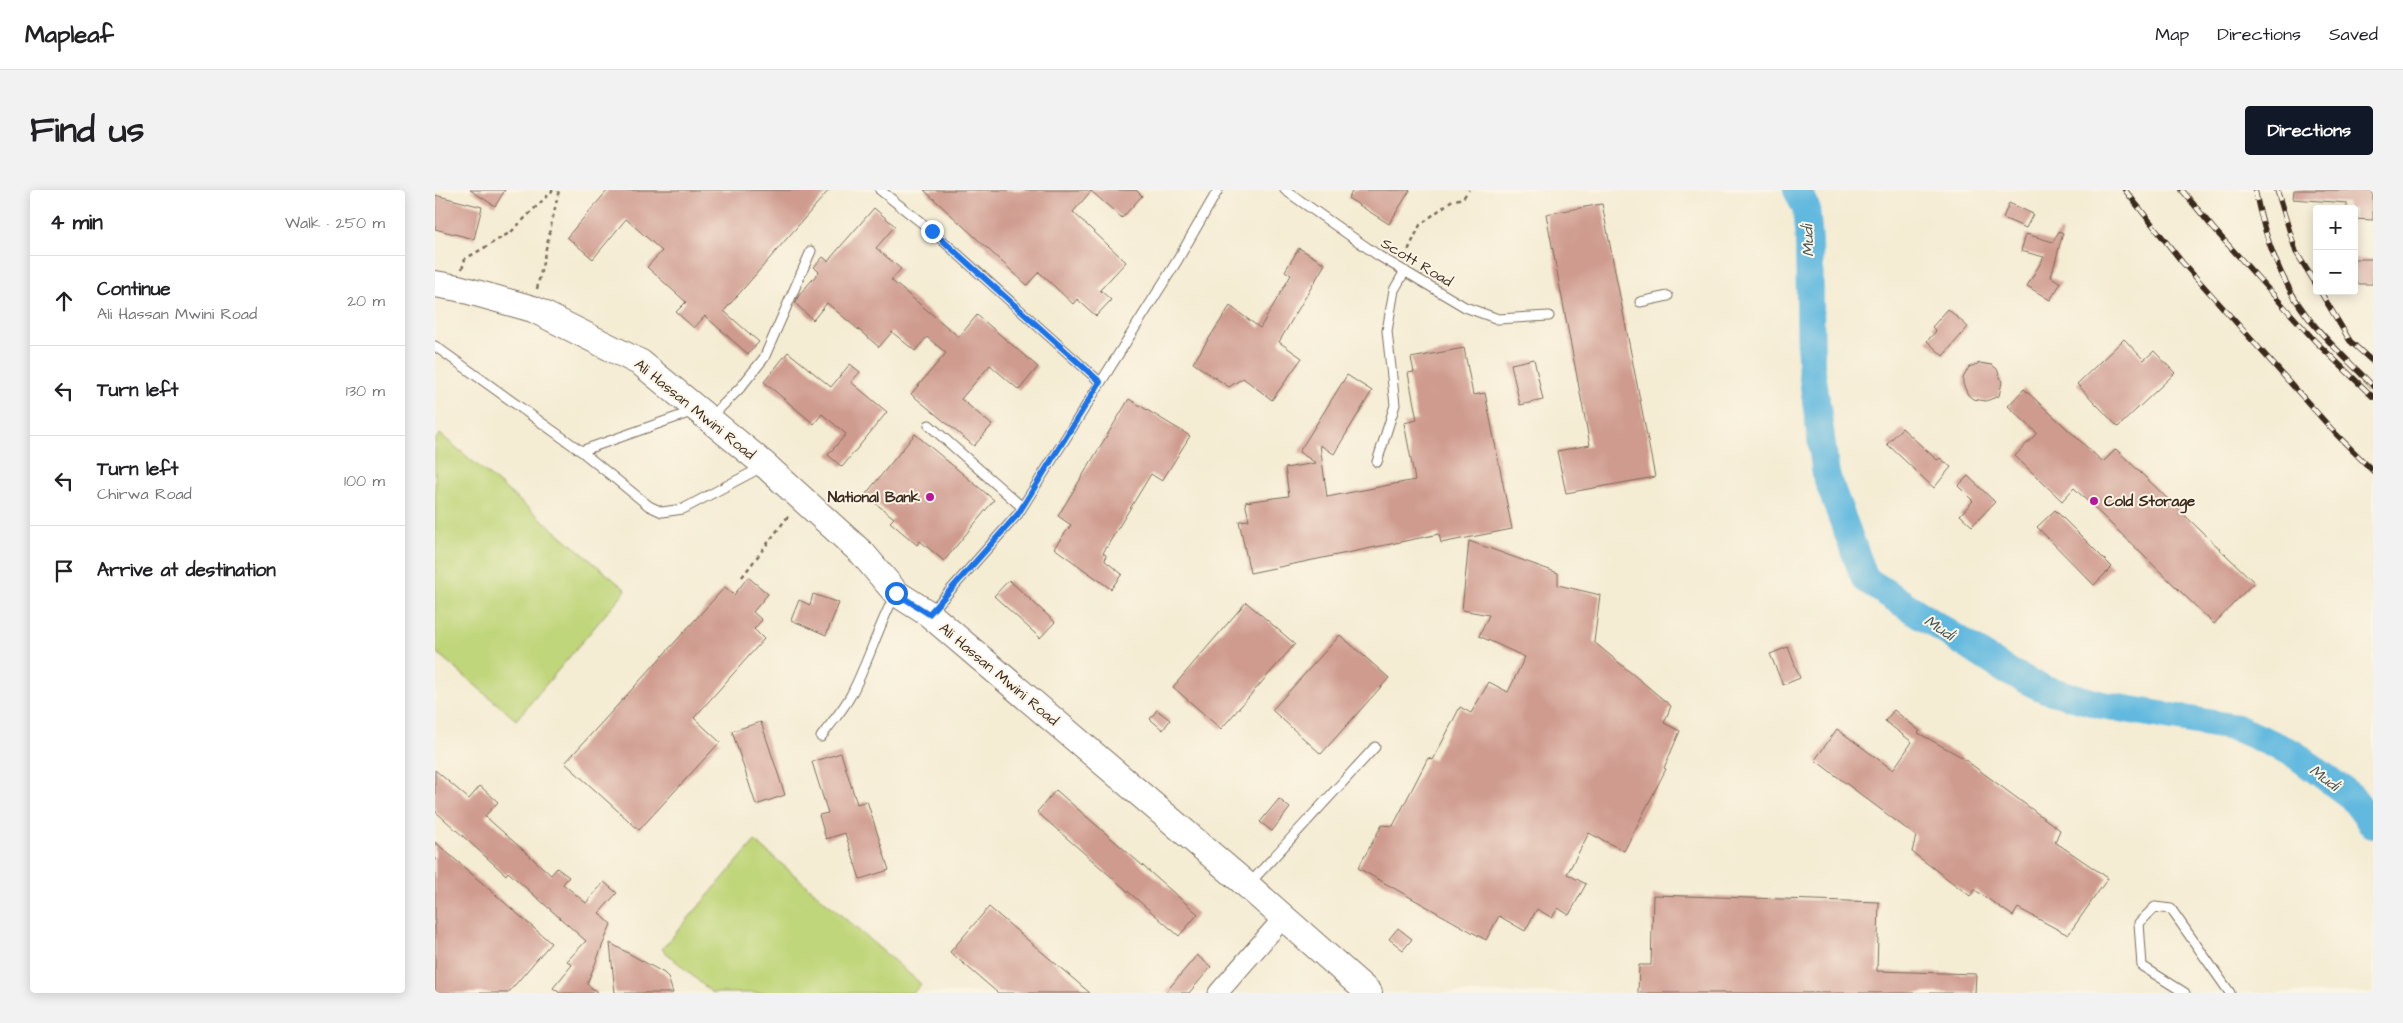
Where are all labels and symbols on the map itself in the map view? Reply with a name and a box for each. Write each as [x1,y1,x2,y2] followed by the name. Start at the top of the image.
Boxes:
[921,220,944,243] route end
[1796,222,1820,257] water label: Mudi
[1377,233,1457,292] street label: Scott Road
[630,354,760,465] street label: Ali Hassan Mwini Road
[828,487,921,508] place label: National Bank
[924,491,936,503] marker: National Bank
[2104,491,2195,514] place label: Cold Storage
[2088,495,2100,507] marker: Cold Storage
[885,582,908,605] route start
[1920,610,1961,647] water label: Mudi
[934,618,1063,731] street label: Ali Hassan Mwini Road
[2305,759,2346,798] water label: Mudi

